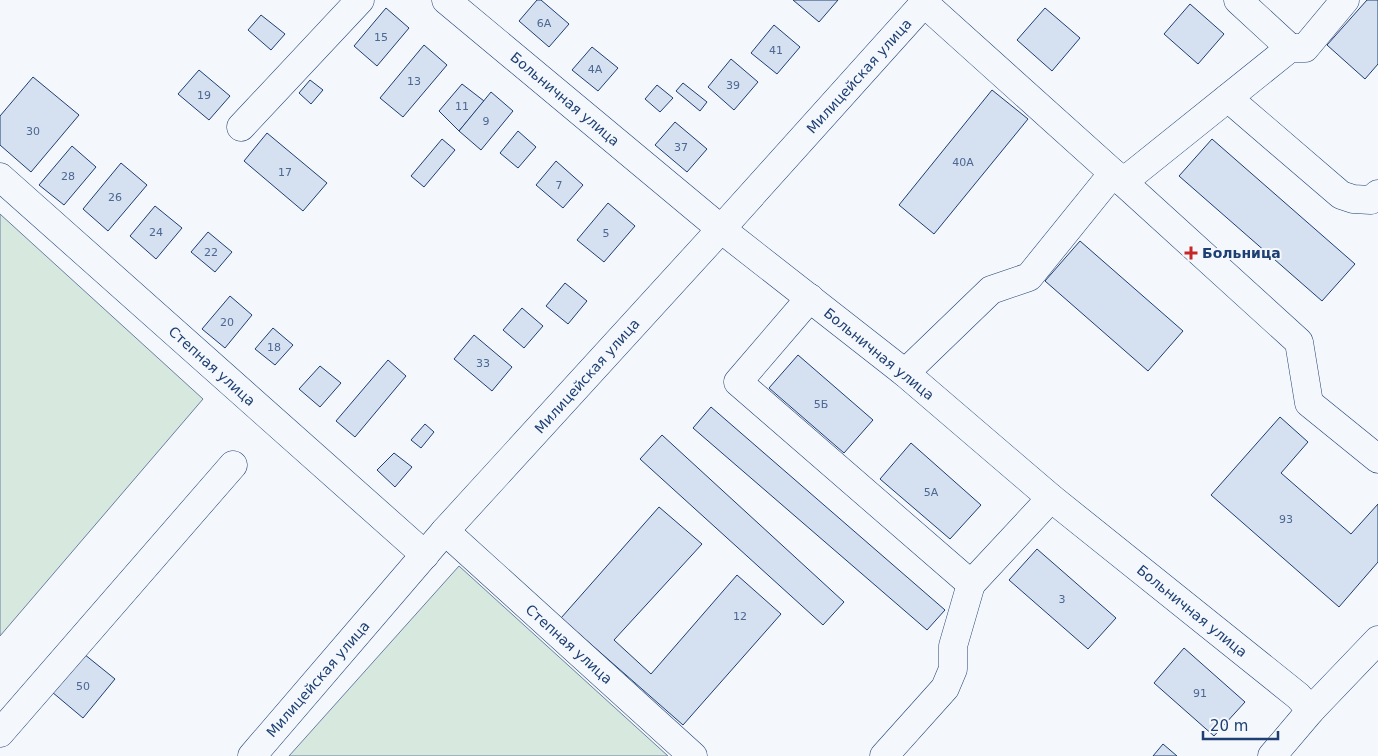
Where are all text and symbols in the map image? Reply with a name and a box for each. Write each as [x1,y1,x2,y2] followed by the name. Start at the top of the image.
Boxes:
[803,15,915,137] street label: Милицейская улица
[537,17,552,30] house number: 6А
[374,31,388,44] house number: 15
[769,44,783,57] house number: 41
[507,49,623,149] street label: Больничная улица
[588,63,603,76] house number: 4А
[407,75,421,88] house number: 13
[726,79,740,92] house number: 39
[197,89,211,102] house number: 19
[455,100,469,113] house number: 11
[483,115,490,128] house number: 9
[26,125,40,138] house number: 30
[674,141,688,154] house number: 37
[952,156,974,169] house number: 40А
[278,166,292,179] house number: 17
[61,170,75,183] house number: 28
[556,179,563,192] house number: 7
[108,191,122,204] house number: 26
[149,226,163,239] house number: 24
[603,227,610,240] house number: 5
[1202,245,1281,261] place label: Больница
[204,246,218,259] house number: 22
[1184,246,1198,260] marker: Больница
[821,305,937,403] street label: Больничная улица
[531,315,643,437] street label: Милицейская улица
[220,316,234,329] house number: 20
[165,323,259,409] street label: Степная улица
[267,341,281,354] house number: 18
[476,357,490,370] house number: 33
[814,398,828,411] house number: 5Б
[924,486,939,499] house number: 5А
[1279,513,1293,526] house number: 93
[1134,562,1250,660] street label: Больничная улица
[1059,593,1066,606] house number: 3
[522,601,616,687] street label: Степная улица
[733,610,747,623] house number: 12
[263,618,373,740] street label: Милицейская улица
[76,680,90,693] house number: 50
[1193,687,1207,700] house number: 91
[1203,708,1278,740] scale bar
[1210,717,1248,735] text: 20 m

